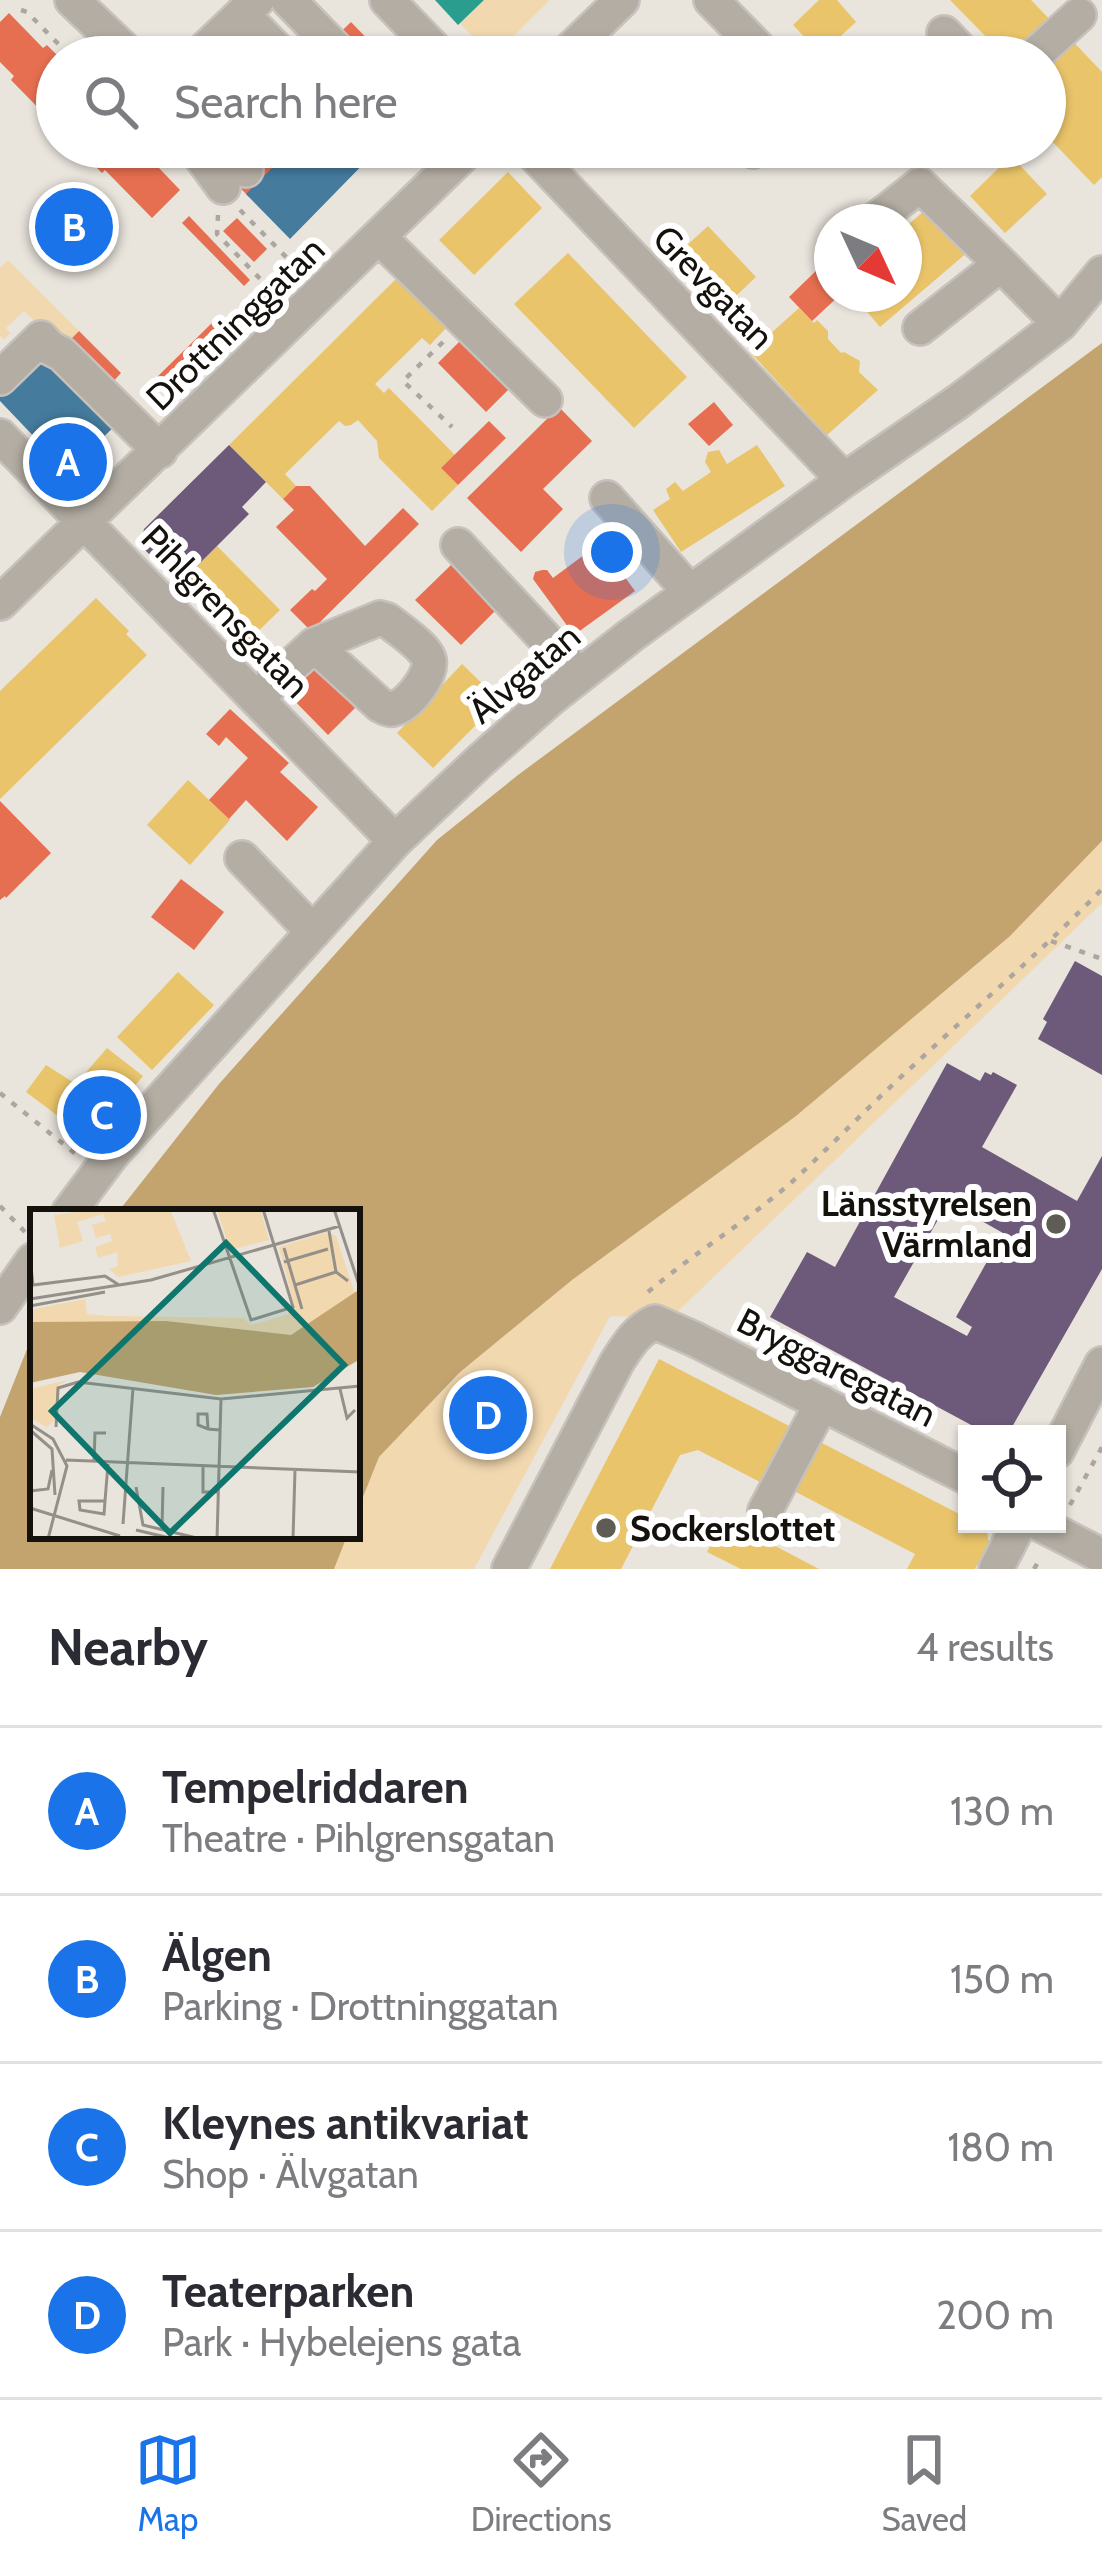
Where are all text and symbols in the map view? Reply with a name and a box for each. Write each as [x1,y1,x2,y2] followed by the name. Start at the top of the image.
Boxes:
[36,36,1066,168] search box
[78,69,144,135] icon: search
[174,75,398,129] text: Search here
[35,182,113,272] pin: B
[814,204,922,312] north arrow
[644,216,784,358] street label: Grevgatan
[137,227,333,419] street label: Drottninggatan
[29,417,107,507] pin: A
[133,516,319,706] street label: Pihlgrensgatan
[582,522,642,582] your location
[459,614,589,732] street label: Älvgatan
[63,1070,141,1160] pin: C
[821,1181,1032,1266] place label: Länsstyrelsen Värmland
[30,1209,360,1539] inset map
[1043,1211,1069,1237] marker: Länsstyrelsen Värmland
[730,1298,944,1436] street label: Bryggaregatan
[449,1370,527,1460] pin: D
[958,1425,1066,1533] map controls
[958,1425,1066,1533] button: locate
[630,1506,835,1550] place label: Sockerslottet
[593,1515,619,1541] marker: Sockerslottet
[48,1616,208,1678] text: Nearby
[916,1623,1054,1671] text: 4 results
[162,1760,469,1814] text: Tempelriddaren
[75,1787,99,1835] text: A
[950,1787,1054,1835] text: 130 m
[162,1814,555,1862] text: Theatre · Pihlgrensgatan
[162,1928,272,1982] text: Älgen
[75,1955,99,2003] text: B
[950,1955,1054,2003] text: 150 m
[162,1982,559,2030] text: Parking · Drottninggatan
[162,2096,529,2150] text: Kleynes antikvariat
[75,2123,99,2171] text: C
[947,2123,1054,2171] text: 180 m
[162,2150,419,2198] text: Shop · Älvgatan
[162,2264,414,2318] text: Teaterparken
[73,2291,101,2339] text: D
[936,2291,1054,2339] text: 200 m
[162,2318,521,2366] text: Park · Hybelejens gata
[135,2427,201,2539] tab: Map
[471,2427,612,2539] tab: Directions
[881,2427,967,2539] tab: Saved

